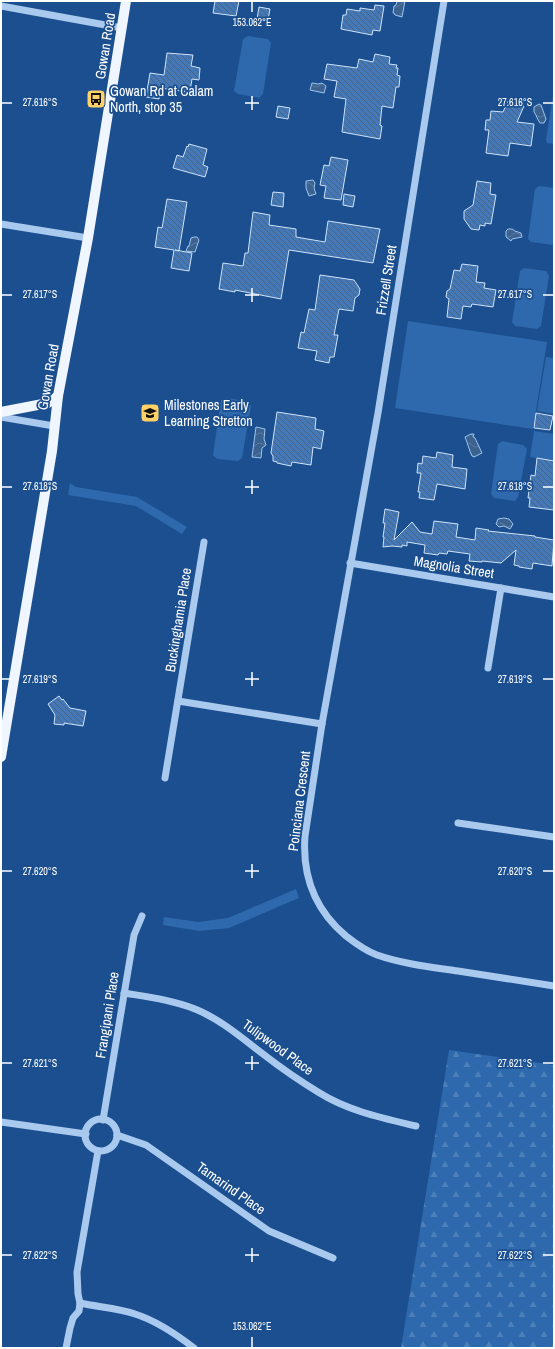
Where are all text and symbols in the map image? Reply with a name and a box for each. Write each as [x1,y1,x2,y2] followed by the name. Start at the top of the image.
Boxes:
[91,11,119,81] street label: Gowan Road
[232,16,272,29] text: 153.062°E
[110,82,213,116] place label: Gowan Rd at Calam North, stop 35
[85,88,107,110] bus stop icon: Gowan Rd at Calam North, stop 35
[23,96,58,109] text: 27.616°S
[498,96,533,109] text: 27.616°S
[372,244,400,316] street label: Frizzell Street
[23,288,58,301] text: 27.617°S
[498,288,533,301] text: 27.617°S
[33,342,63,412] street label: Gowan Road
[164,396,253,430] place label: Milestones Early Learning Stretton
[139,402,161,424] school or university icon: Milestones Early Learning Stretton
[23,480,58,493] text: 27.618°S
[498,480,533,493] text: 27.618°S
[413,552,495,582] street label: Magnolia Street
[161,567,195,673] street label: Buckinghamia Place
[23,673,58,686] text: 27.619°S
[498,673,533,686] text: 27.619°S
[284,750,314,852] street label: Poinciana Crescent
[23,865,58,878] text: 27.620°S
[498,865,533,878] text: 27.620°S
[91,970,123,1060] street label: Frangipani Place
[239,1015,317,1079] street label: Tulipwood Place
[23,1057,58,1070] text: 27.621°S
[498,1057,533,1070] text: 27.621°S
[193,1158,269,1218] street label: Tamarind Place
[23,1249,58,1262] text: 27.622°S
[498,1249,533,1262] text: 27.622°S
[232,1320,272,1333] text: 153.062°E

